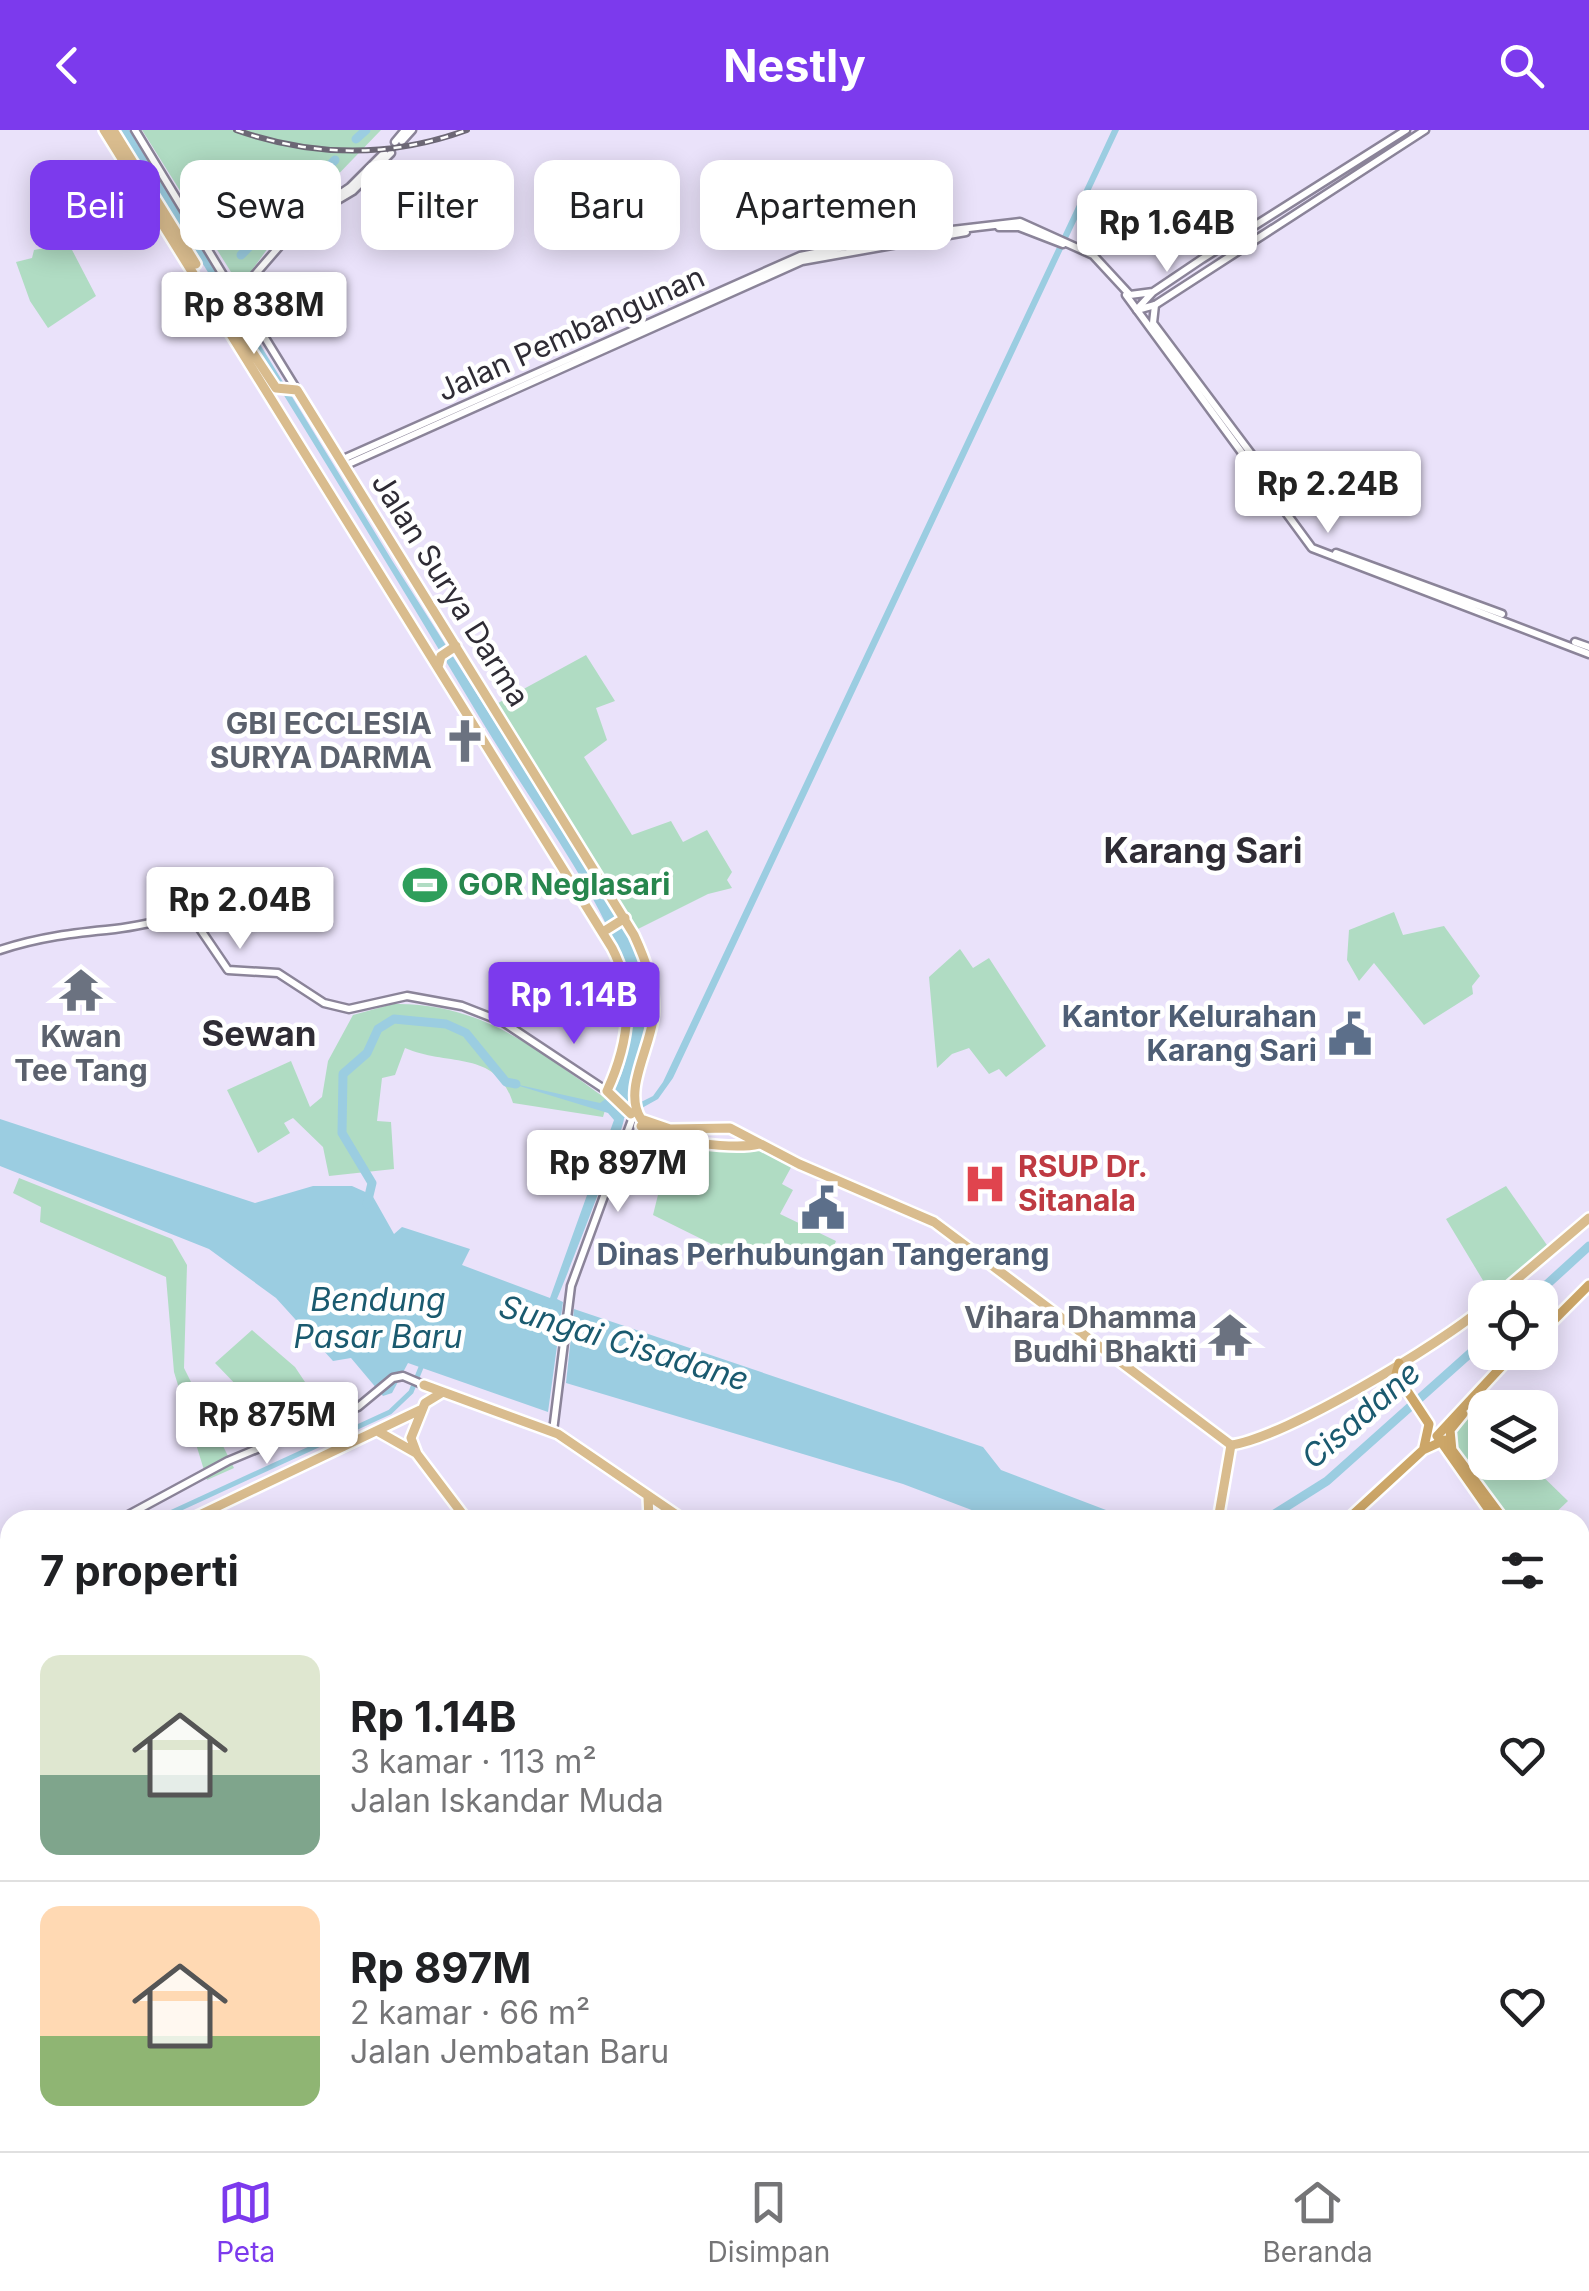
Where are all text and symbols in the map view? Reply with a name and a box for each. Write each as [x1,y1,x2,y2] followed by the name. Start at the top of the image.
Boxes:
[40,38,95,93] icon: back
[723,38,866,93] text: Nestly
[1494,38,1549,93] icon: search
[30,160,160,250] chip: Beli
[180,160,341,250] chip: Sewa
[361,160,514,250] chip: Filter
[534,160,680,250] chip: Baru
[700,160,953,250] chip: Apartemen
[1064,190,1270,275] pin: Rp 1.64B
[1099,203,1235,242] text: Rp 1.64B
[431,258,710,408] street label: Jalan Pembangunan
[162,272,346,357] pin: Rp 838M
[184,285,324,324] text: Rp 838M
[1225,451,1431,536] pin: Rp 2.24B
[1257,464,1399,503] text: Rp 2.24B
[364,466,537,713] street label: Jalan Surya Darma
[210,705,432,775] place label: GBI ECCLESIA SURYA DARMA
[441,717,489,765] church icon: GBI ECCLESIA SURYA DARMA
[1103,829,1303,871] district label: Karang Sari
[401,861,449,909] sports icon: GOR Neglasari
[458,866,670,902] place label: GOR Neglasari
[137,867,343,952] pin: Rp 2.04B
[168,880,312,919] text: Rp 2.04B
[471,962,677,1047] pin: Rp 1.14B
[57,966,105,1014] temple icon: Kwan Tee Tang
[511,975,637,1014] text: Rp 1.14B
[1062,998,1317,1068] place label: Kantor Kelurahan Karang Sari
[1326,1010,1374,1058] public building icon: Kantor Kelurahan Karang Sari
[201,1012,317,1054] district label: Sewan
[14,1018,148,1088] place label: Kwan Tee Tang
[526,1130,710,1215] pin: Rp 897M
[549,1143,687,1182] text: Rp 897M
[1018,1148,1148,1218] place label: RSUP Dr. Sitanala
[961,1160,1009,1208] hospital icon: RSUP Dr. Sitanala
[799,1184,847,1232] public building icon: Dinas Perhubungan Tangerang
[597,1236,1049,1272] place label: Dinas Perhubungan Tangerang
[293,1280,463,1356] water label: Bendung Pasar Baru
[1468,1280,1558,1480] map controls
[1468,1280,1558,1370] button: locate
[495,1286,754,1399] water label: Sungai Cisadane
[964,1299,1197,1369] place label: Vihara Dhamma Budhi Bhakti
[1206,1311,1254,1359] temple icon: Vihara Dhamma Budhi Bhakti
[1293,1353,1428,1477] water label: Cisadane
[175,1382,359,1467] pin: Rp 875M
[1468,1390,1558,1480] button: layers
[198,1395,336,1434] text: Rp 875M
[1495,1543,1550,1598] icon: filters
[40,1545,239,1596] text: 7 properti
[350,1691,517,1742] text: Rp 1.14B
[120,1695,240,1815] icon: home
[1495,1728,1550,1783] icon: heart
[350,1742,597,1781] text: 3 kamar · 113 m²
[350,1781,664,1820] text: Jalan Iskandar Muda
[350,1942,531,1993] text: Rp 897M
[120,1946,240,2066] icon: home
[1495,1979,1550,2034] icon: heart
[350,1993,590,2032] text: 2 kamar · 66 m²
[350,2032,669,2071] text: Jalan Jembatan Baru
[216,2175,275,2269] tab: Peta
[707,2175,830,2269] tab: Disimpan
[1263,2175,1373,2269] tab: Beranda

